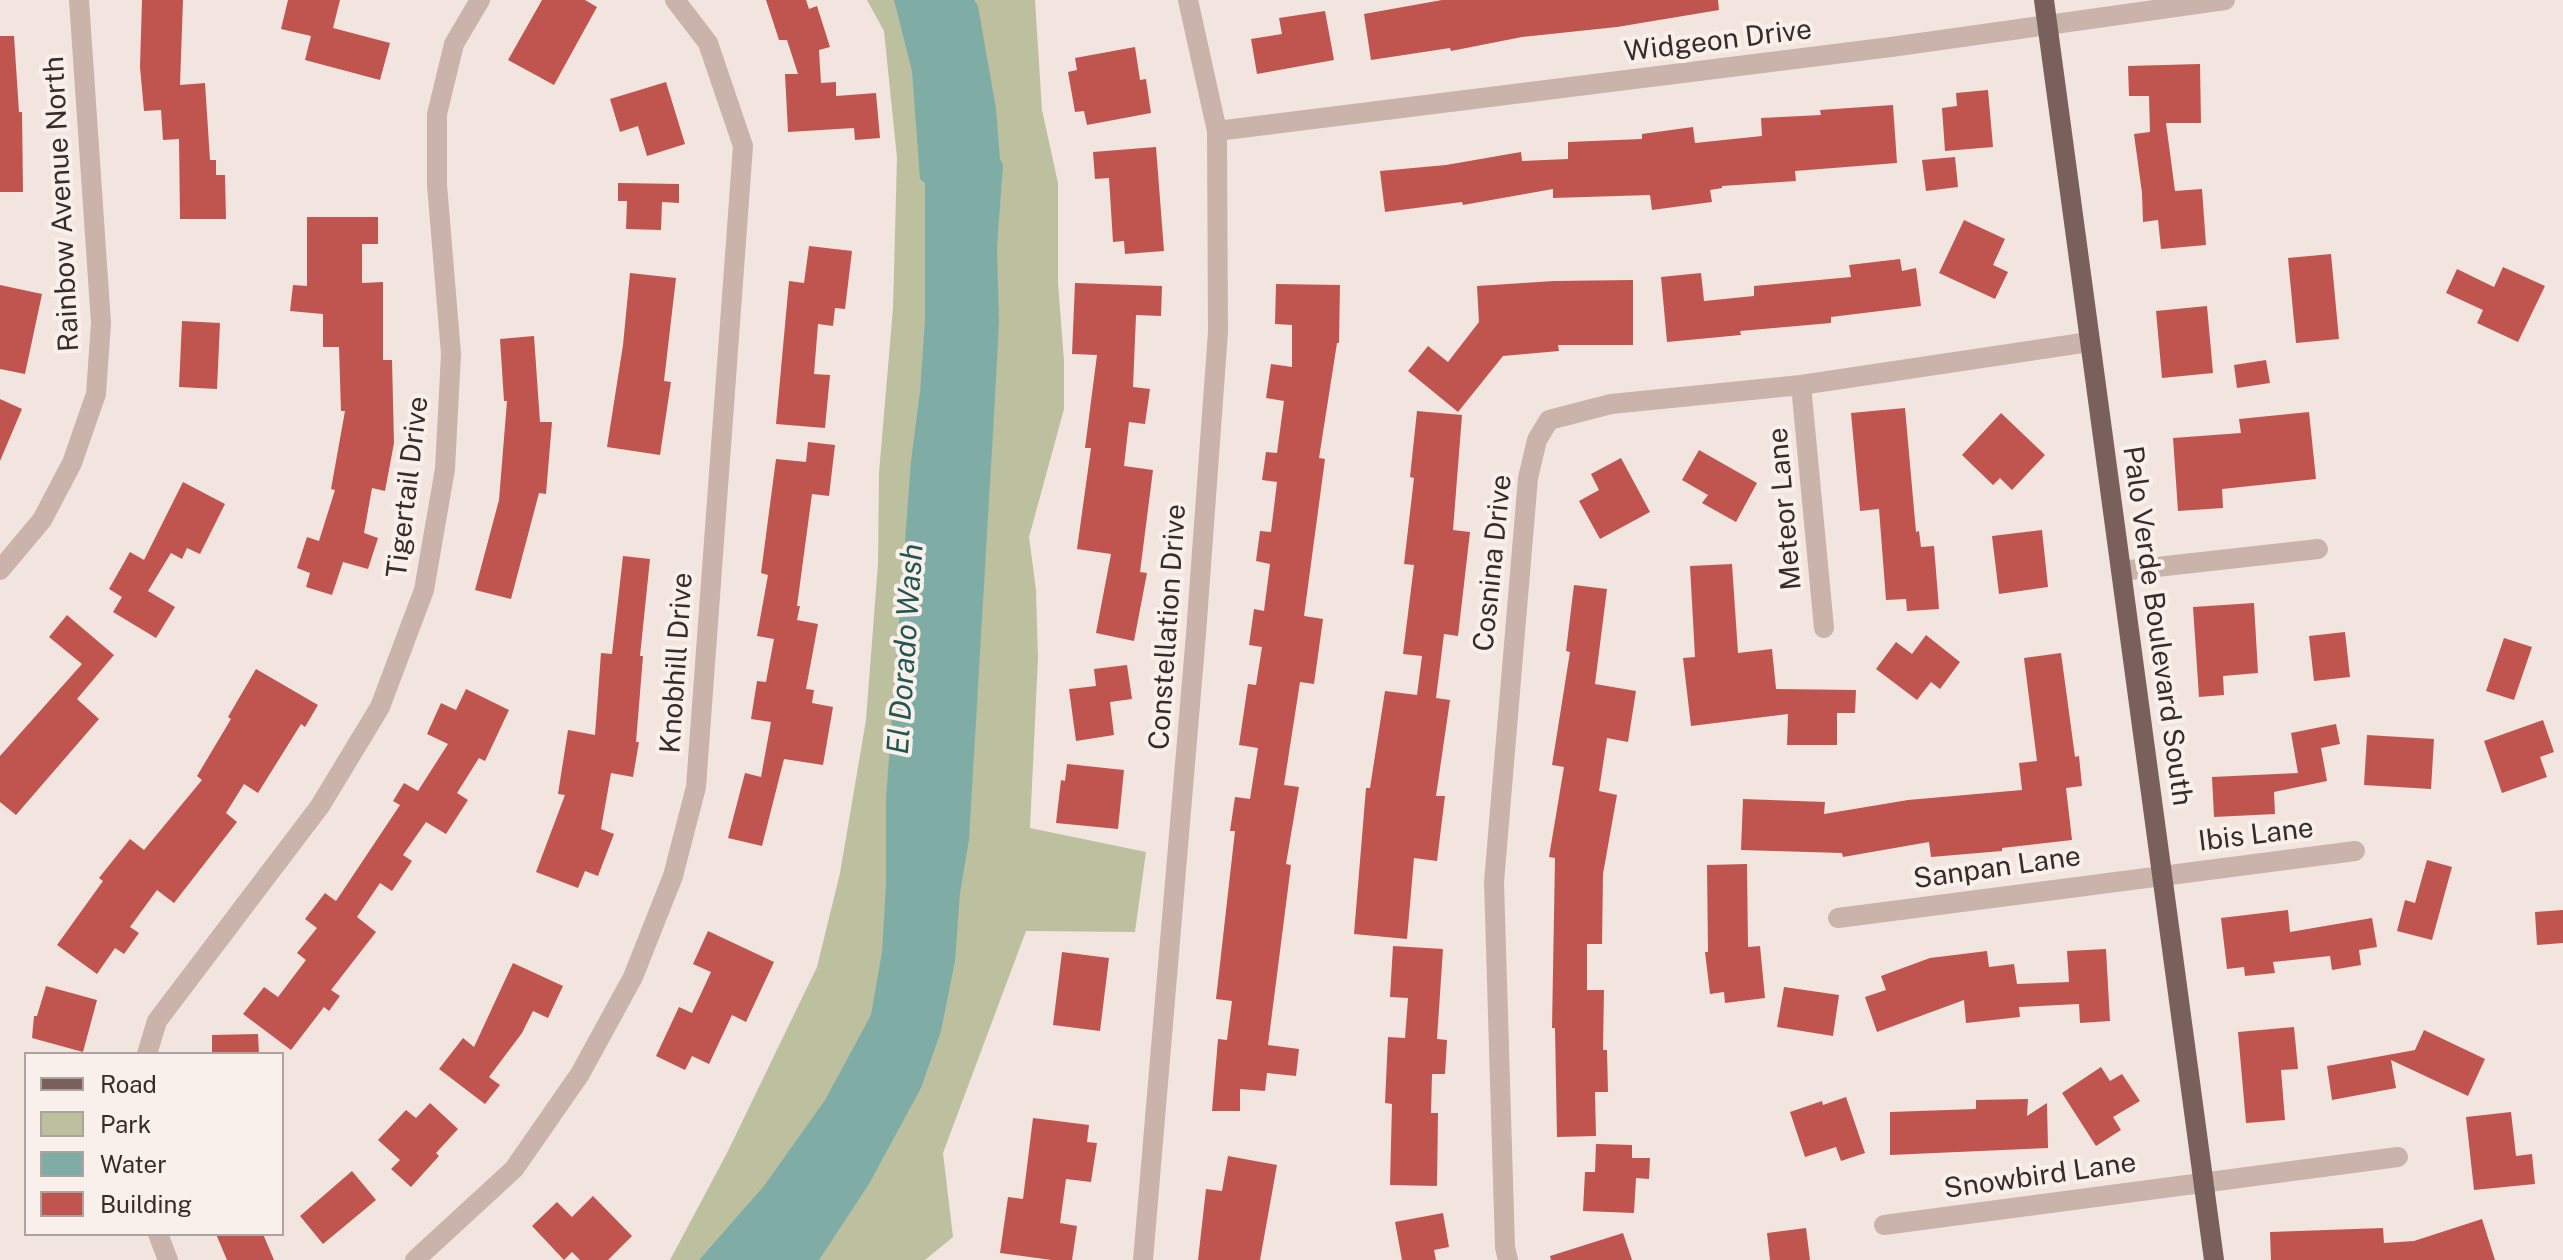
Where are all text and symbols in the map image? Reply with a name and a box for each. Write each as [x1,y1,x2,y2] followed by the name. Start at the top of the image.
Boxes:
[1622,13,1814,69] street label: Widgeon Drive
[37,55,87,353] street label: Rainbow Avenue North
[380,394,436,580] street label: Tigertail Drive
[1761,426,1809,592] street label: Meteor Lane
[2115,444,2199,808] street label: Palo Verde Boulevard South
[1467,473,1519,653] street label: Cosnina Drive
[1143,503,1193,751] street label: Constellation Drive
[881,542,931,756] water label: El Dorado Wash
[654,571,700,755] street label: Knobhill Drive
[2197,811,2315,859] street label: Ibis Lane
[1911,840,2083,896] street label: Sanpan Lane
[24,1052,284,1236] legend
[100,1070,157,1098] text: Road
[100,1110,151,1138] text: Park
[1942,1146,2138,1206] street label: Snowbird Lane
[100,1150,167,1178] text: Water
[100,1190,192,1218] text: Building

